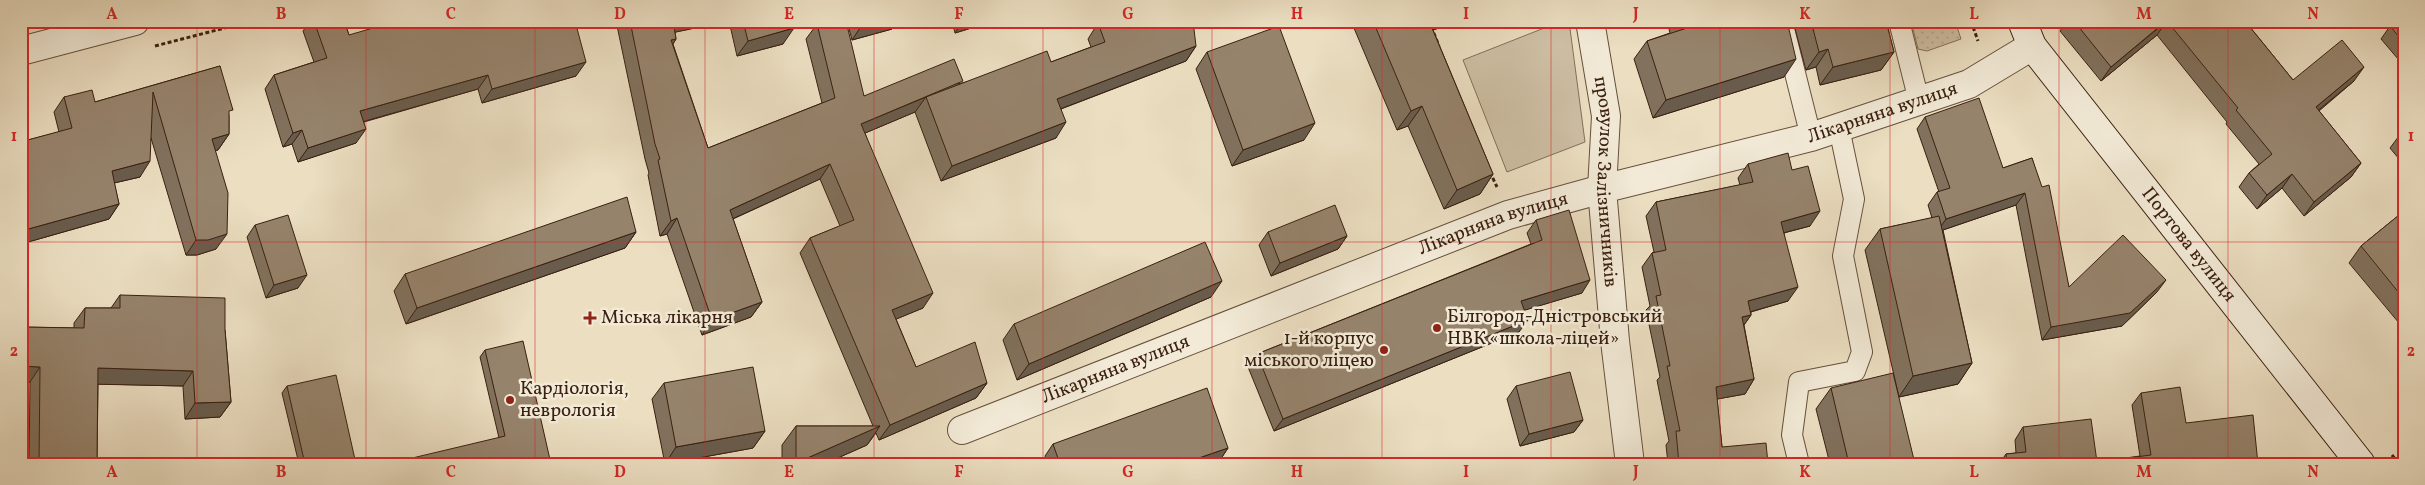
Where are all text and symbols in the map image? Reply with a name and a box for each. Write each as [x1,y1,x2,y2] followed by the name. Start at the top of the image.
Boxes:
[106,4,118,26] text: A
[276,4,287,26] text: B
[446,4,456,26] text: C
[614,4,626,26] text: D
[784,4,794,26] text: E
[954,4,964,26] text: F
[1122,4,1134,26] text: G
[1291,4,1303,26] text: H
[1463,4,1469,26] text: I
[1632,4,1639,26] text: J
[1799,4,1811,26] text: K
[1969,4,1979,26] text: L
[2136,4,2152,26] text: M
[2307,4,2319,26] text: N
[1586,74,1623,288] street label: провулок Залізничників
[1804,76,1961,150] street label: Лікарняна вулиця
[11,126,17,148] text: 1
[2408,126,2414,148] text: 1
[2135,182,2242,308] street label: Портова вулиця
[1415,186,1571,262] street label: Лікарняна вулиця
[1447,304,1662,352] place label: Білгород-Дністровський НВК «школа-ліцей»
[601,305,733,331] place label: Міська лікарня
[583,311,597,325] marker: Міська лікарня
[1431,322,1443,334] marker: Білгород-Дністровський НВК «школа-ліцей»
[1244,326,1374,374] place label: 1-й корпус міського ліцею
[1038,329,1193,410] street label: Лікарняна вулиця
[10,341,18,363] text: 2
[2407,341,2415,363] text: 2
[1378,344,1390,356] marker: 1-й корпус міського ліцею
[520,376,629,424] place label: Кардіологія, неврологія
[504,394,516,406] marker: Кардіологія, неврологія
[106,462,118,484] text: A
[276,462,287,484] text: B
[446,462,456,484] text: C
[614,462,626,484] text: D
[784,462,794,484] text: E
[954,462,964,484] text: F
[1122,462,1134,484] text: G
[1291,462,1303,484] text: H
[1463,462,1469,484] text: I
[1632,462,1639,484] text: J
[1799,462,1811,484] text: K
[1969,462,1979,484] text: L
[2136,462,2152,484] text: M
[2307,462,2319,484] text: N

